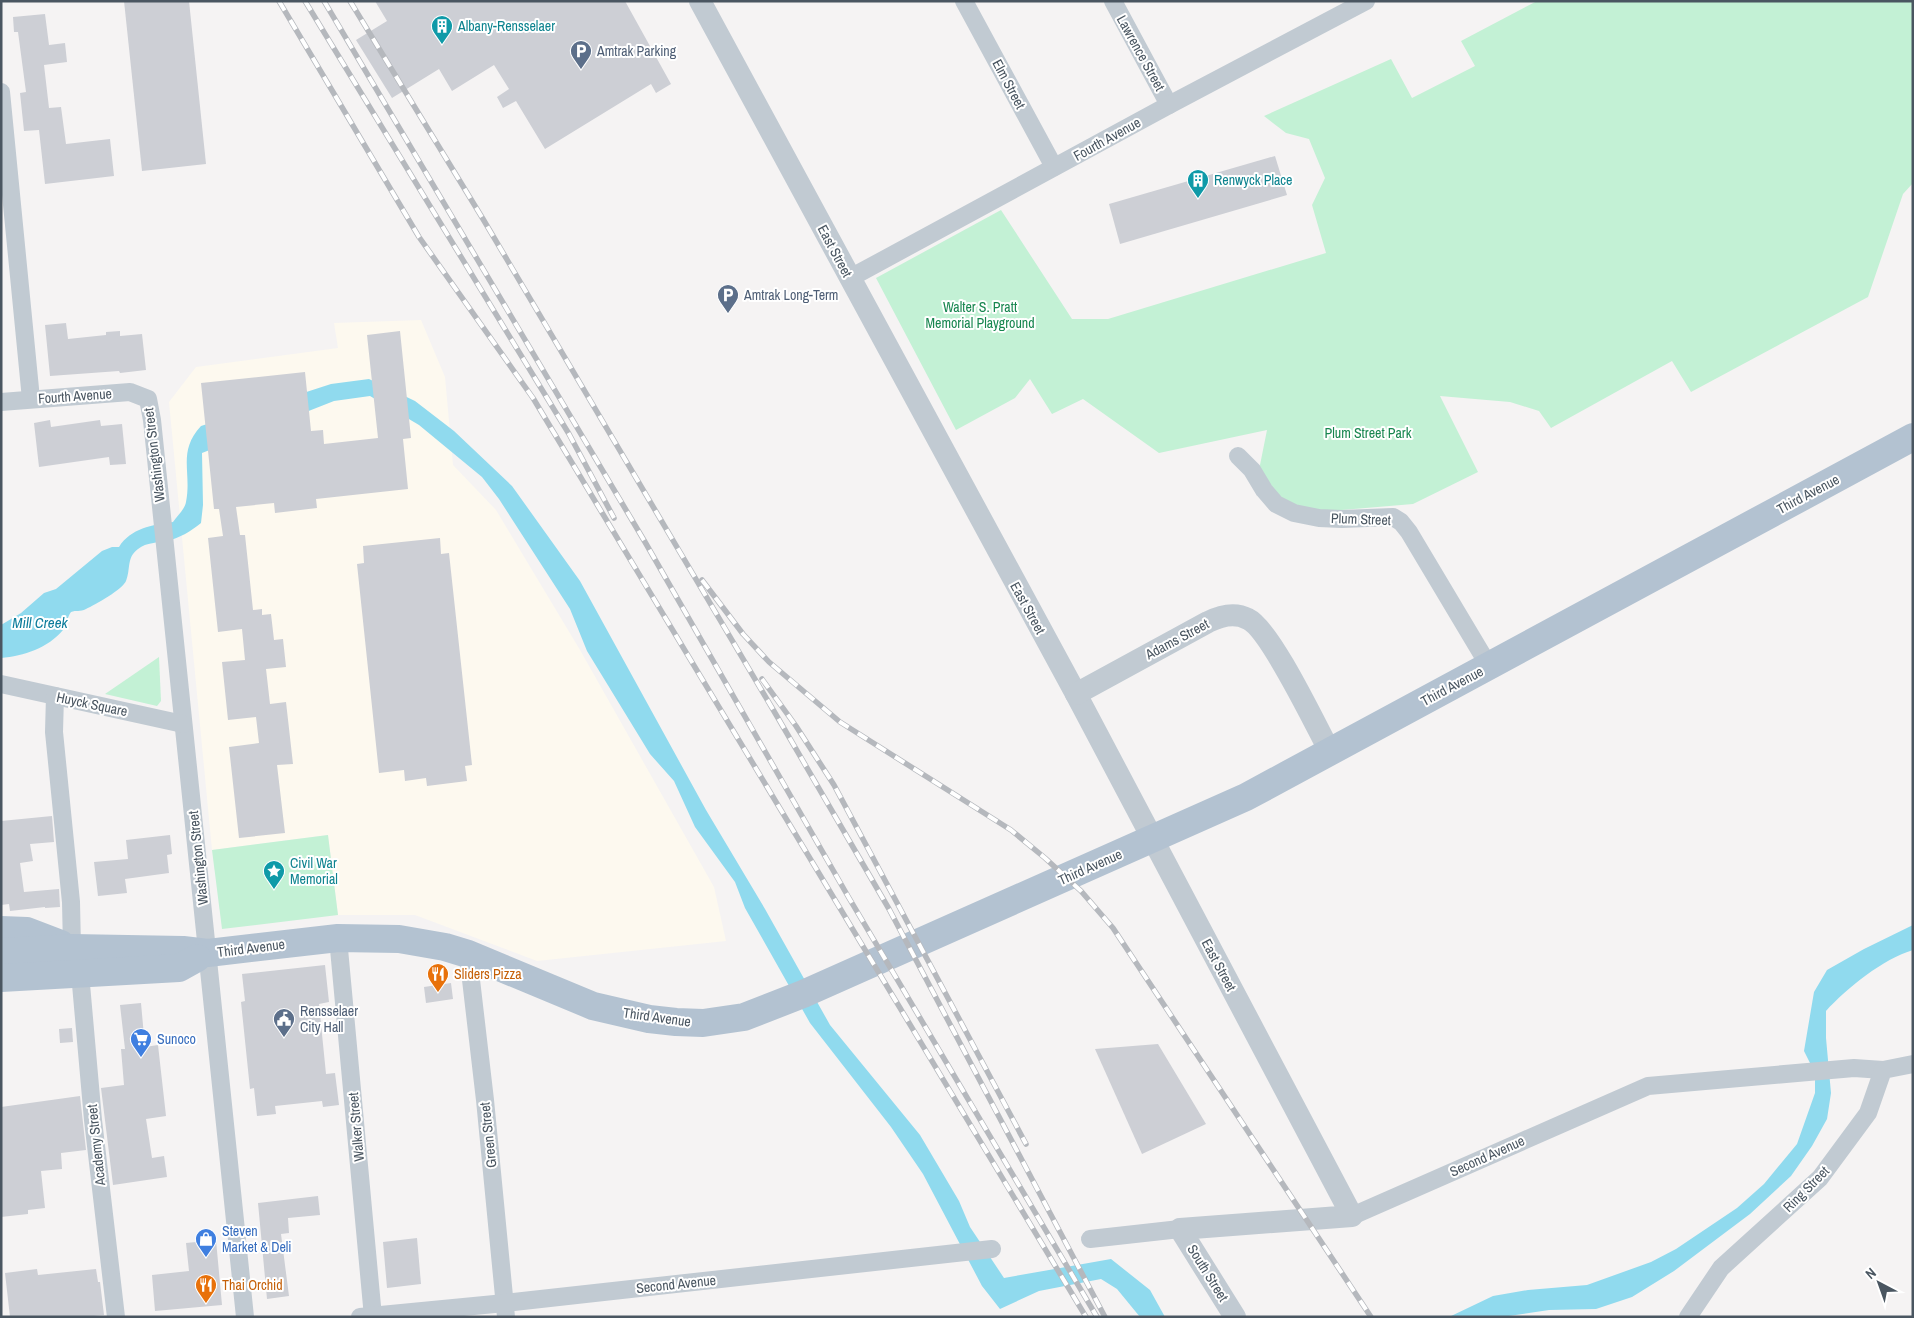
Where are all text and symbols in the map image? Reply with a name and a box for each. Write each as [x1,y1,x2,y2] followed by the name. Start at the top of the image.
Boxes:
[1113,12,1169,94] street label: Lawrence Street
[430,14,454,45] building icon: Albany-Rensselaer
[457,17,555,35] place label: Albany-Rensselaer
[569,39,593,70] parking icon: Amtrak Parking
[596,42,677,60] place label: Amtrak Parking
[988,56,1030,112] street label: Elm Street
[1070,113,1144,165] street label: Fourth Avenue
[1186,168,1210,199] building icon: Renwyck Place
[1214,171,1292,189] place label: Renwyck Place
[814,222,856,280] street label: East Street
[716,283,740,314] parking icon: Amtrak Long-Term
[743,286,838,304] place label: Amtrak Long-Term
[925,298,1035,332] park label: Walter S. Pratt Memorial Playground
[38,384,112,408] street label: Fourth Avenue
[139,407,169,503] street label: Washington Street
[1325,424,1412,442] park label: Plum Street Park
[1774,470,1842,518] street label: Third Avenue
[1331,509,1391,529] street label: Plum Street
[1006,579,1050,637] street label: East Street
[12,612,69,633] water label: Mill Creek
[1141,615,1212,664] street label: Adams Street
[1418,662,1486,710] street label: Third Avenue
[55,688,129,720] street label: Huyck Square
[184,810,212,906] street label: Washington Street
[1055,845,1125,889] street label: Third Avenue
[290,854,338,888] place label: Civil War Memorial
[262,859,286,890] place icon: Civil War Memorial
[216,935,286,961] street label: Third Avenue
[1198,936,1240,994] street label: East Street
[426,962,450,993] restaurant icon: Sliders Pizza
[454,965,522,983] place label: Sliders Pizza
[300,1002,358,1036] place label: Rensselaer City Hall
[622,1003,692,1031] street label: Third Avenue
[272,1007,296,1038] public building icon: Rensselaer City Hall
[129,1027,153,1058] supermarket icon: Sunoco
[157,1030,196,1048] place label: Sunoco
[344,1092,368,1162] street label: Walker Street
[476,1101,500,1169] street label: Green Street
[83,1103,109,1188] street label: Academy Street
[1447,1131,1527,1181] street label: Second Avenue
[1779,1162,1833,1216] street label: Ring Street
[222,1222,292,1256] place label: Steven Market & Deli
[194,1227,218,1258] shop icon: Steven Market & Deli
[1183,1241,1233,1305] street label: South Street
[1854,1258,1904,1308] north arrow
[1861,1264,1880,1283] text: N
[635,1271,717,1297] street label: Second Avenue
[194,1273,218,1304] restaurant icon: Thai Orchid
[222,1276,283,1294] place label: Thai Orchid

